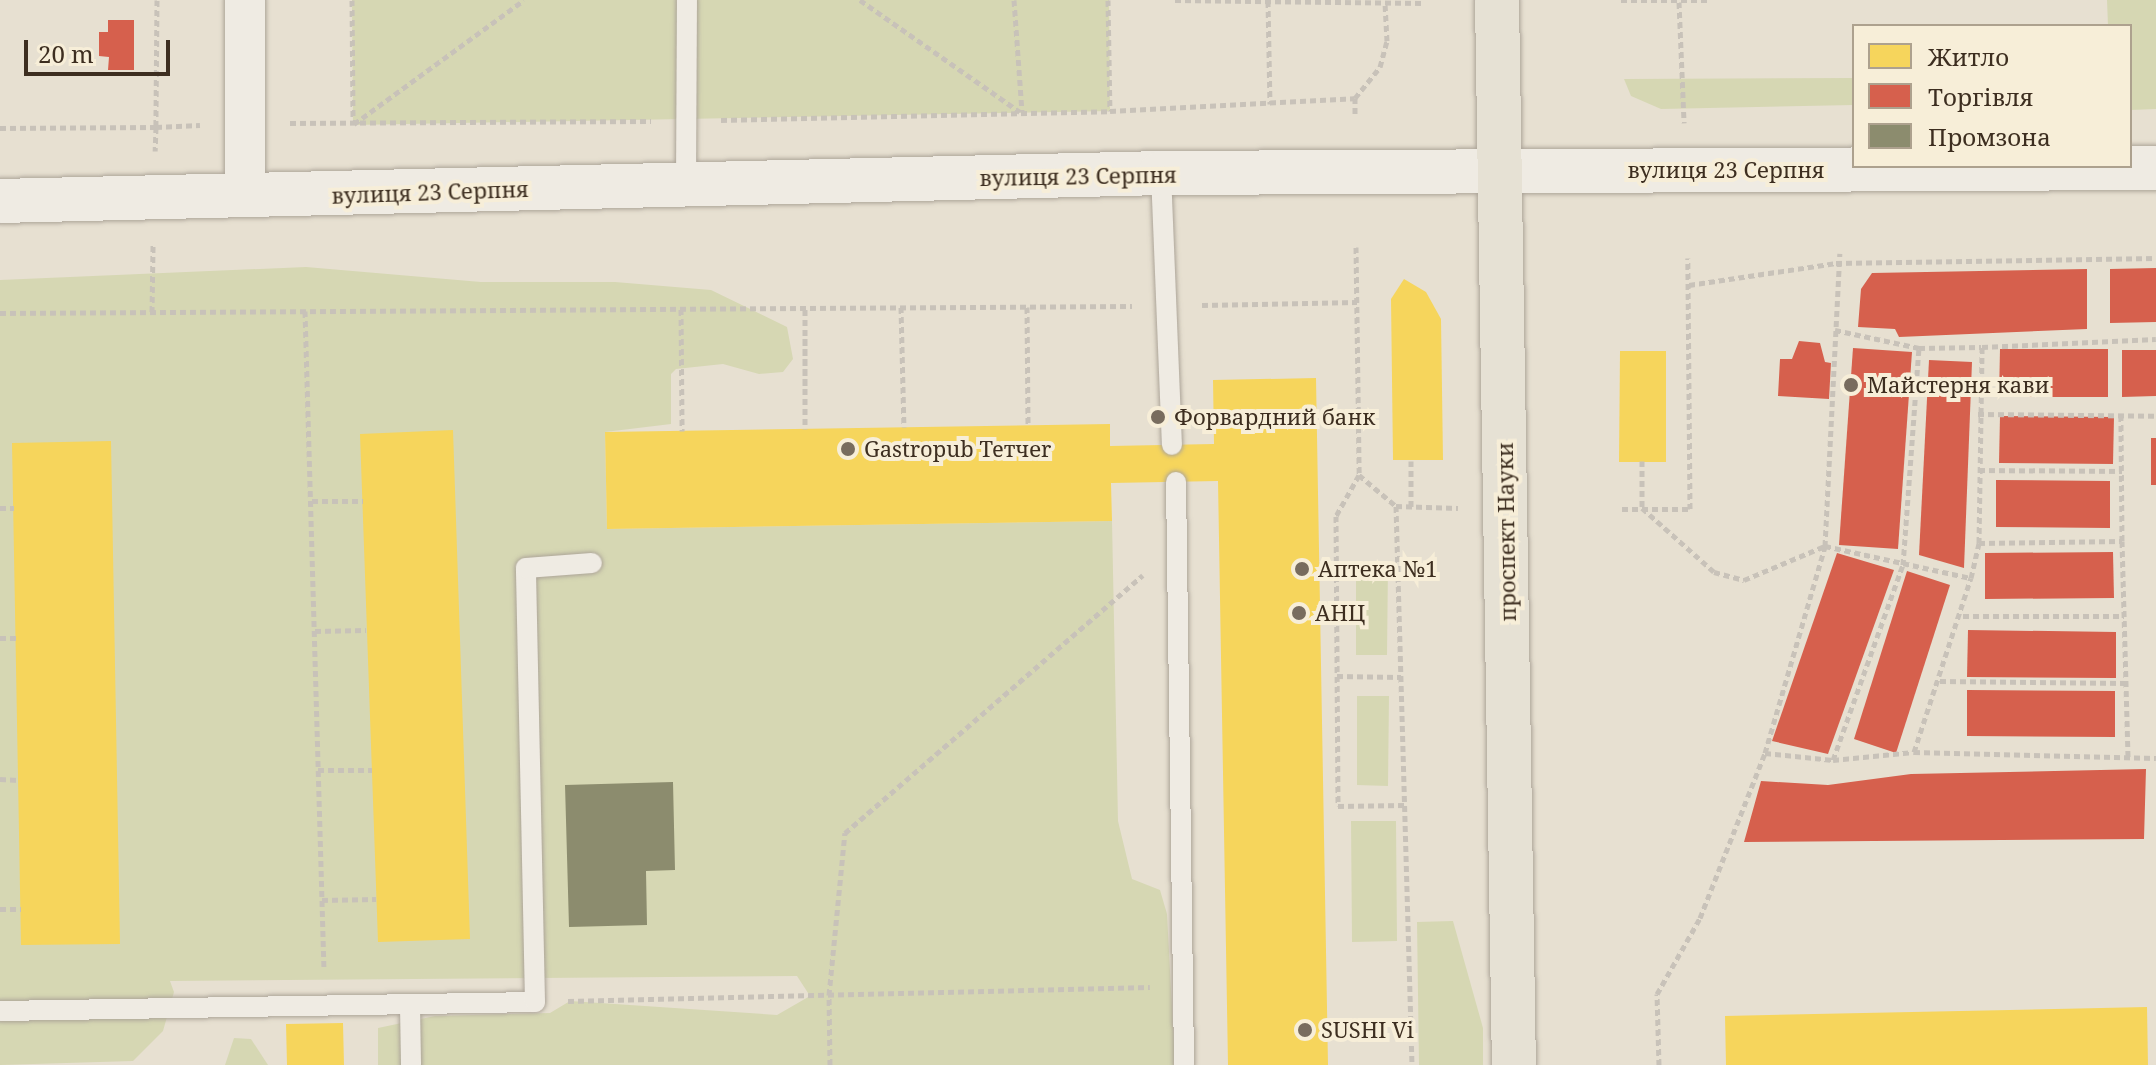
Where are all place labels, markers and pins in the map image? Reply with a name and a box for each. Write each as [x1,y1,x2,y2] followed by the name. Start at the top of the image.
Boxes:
[1867,372,2049,398] place label: Майстерня кави
[1842,376,1860,394] marker: Майстерня кави
[1174,404,1375,430] place label: Форвардний банк
[1149,408,1167,426] marker: Форвардний банк
[864,436,1051,462] place label: Gastropub Teтчеr
[839,440,857,458] marker: Gastropub Teтчеr
[1318,556,1438,582] place label: Аптека №1
[1293,560,1311,578] marker: Аптека №1
[1315,600,1365,626] place label: АНЦ
[1290,604,1308,622] marker: АНЦ
[1321,1017,1414,1043] place label: SUSHI Vi
[1296,1021,1314,1039] marker: SUSHI Vi

